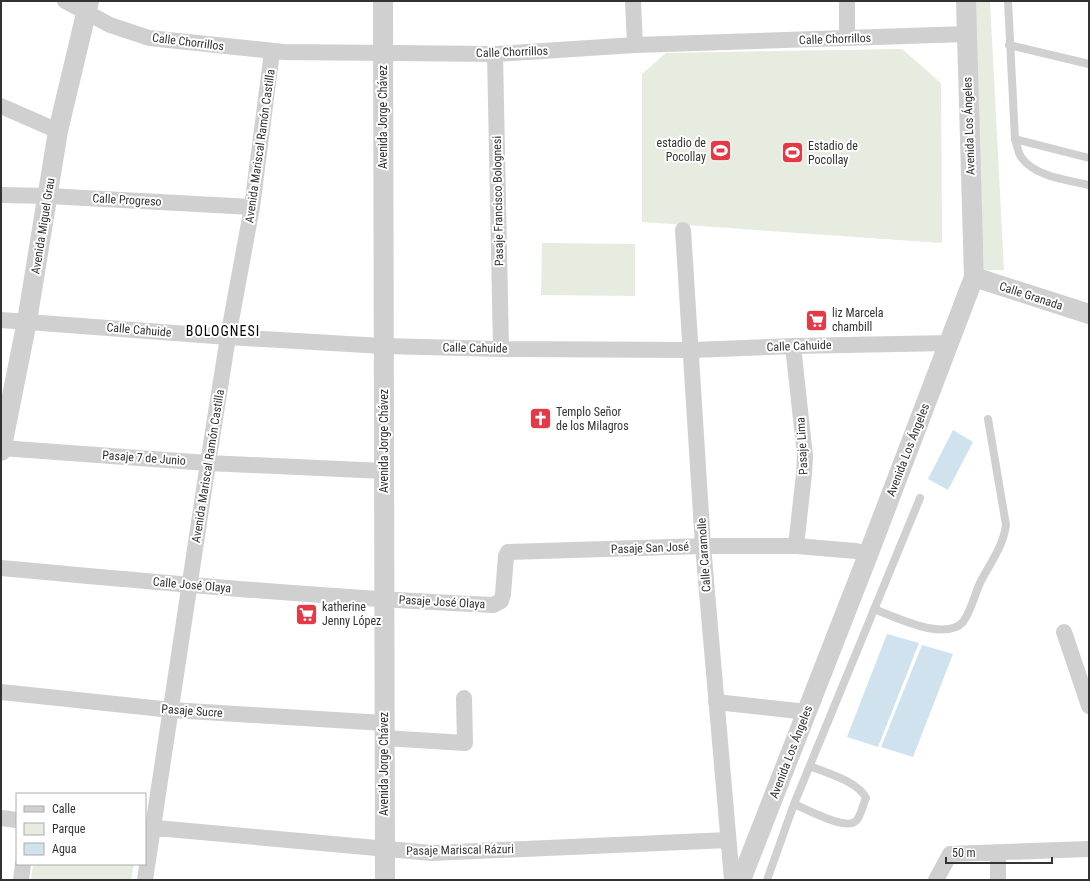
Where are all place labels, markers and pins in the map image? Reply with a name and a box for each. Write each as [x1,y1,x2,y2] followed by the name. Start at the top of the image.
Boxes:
[657,136,706,164] place label: estadio de Pocollay
[708,137,734,163] sports icon: estadio de Pocollay
[808,139,858,167] place label: Estadio de Pocollay
[779,140,805,166] sports icon: Estadio de Pocollay
[832,306,884,334] place label: liz Marcela chambill
[803,307,829,333] supermarket icon: liz Marcela chambill
[556,405,629,433] place label: Templo Señor de los Milagros
[528,406,554,432] church icon: Templo Señor de los Milagros
[322,600,381,628] place label: katherine Jenny López
[293,601,319,627] supermarket icon: katherine Jenny López

